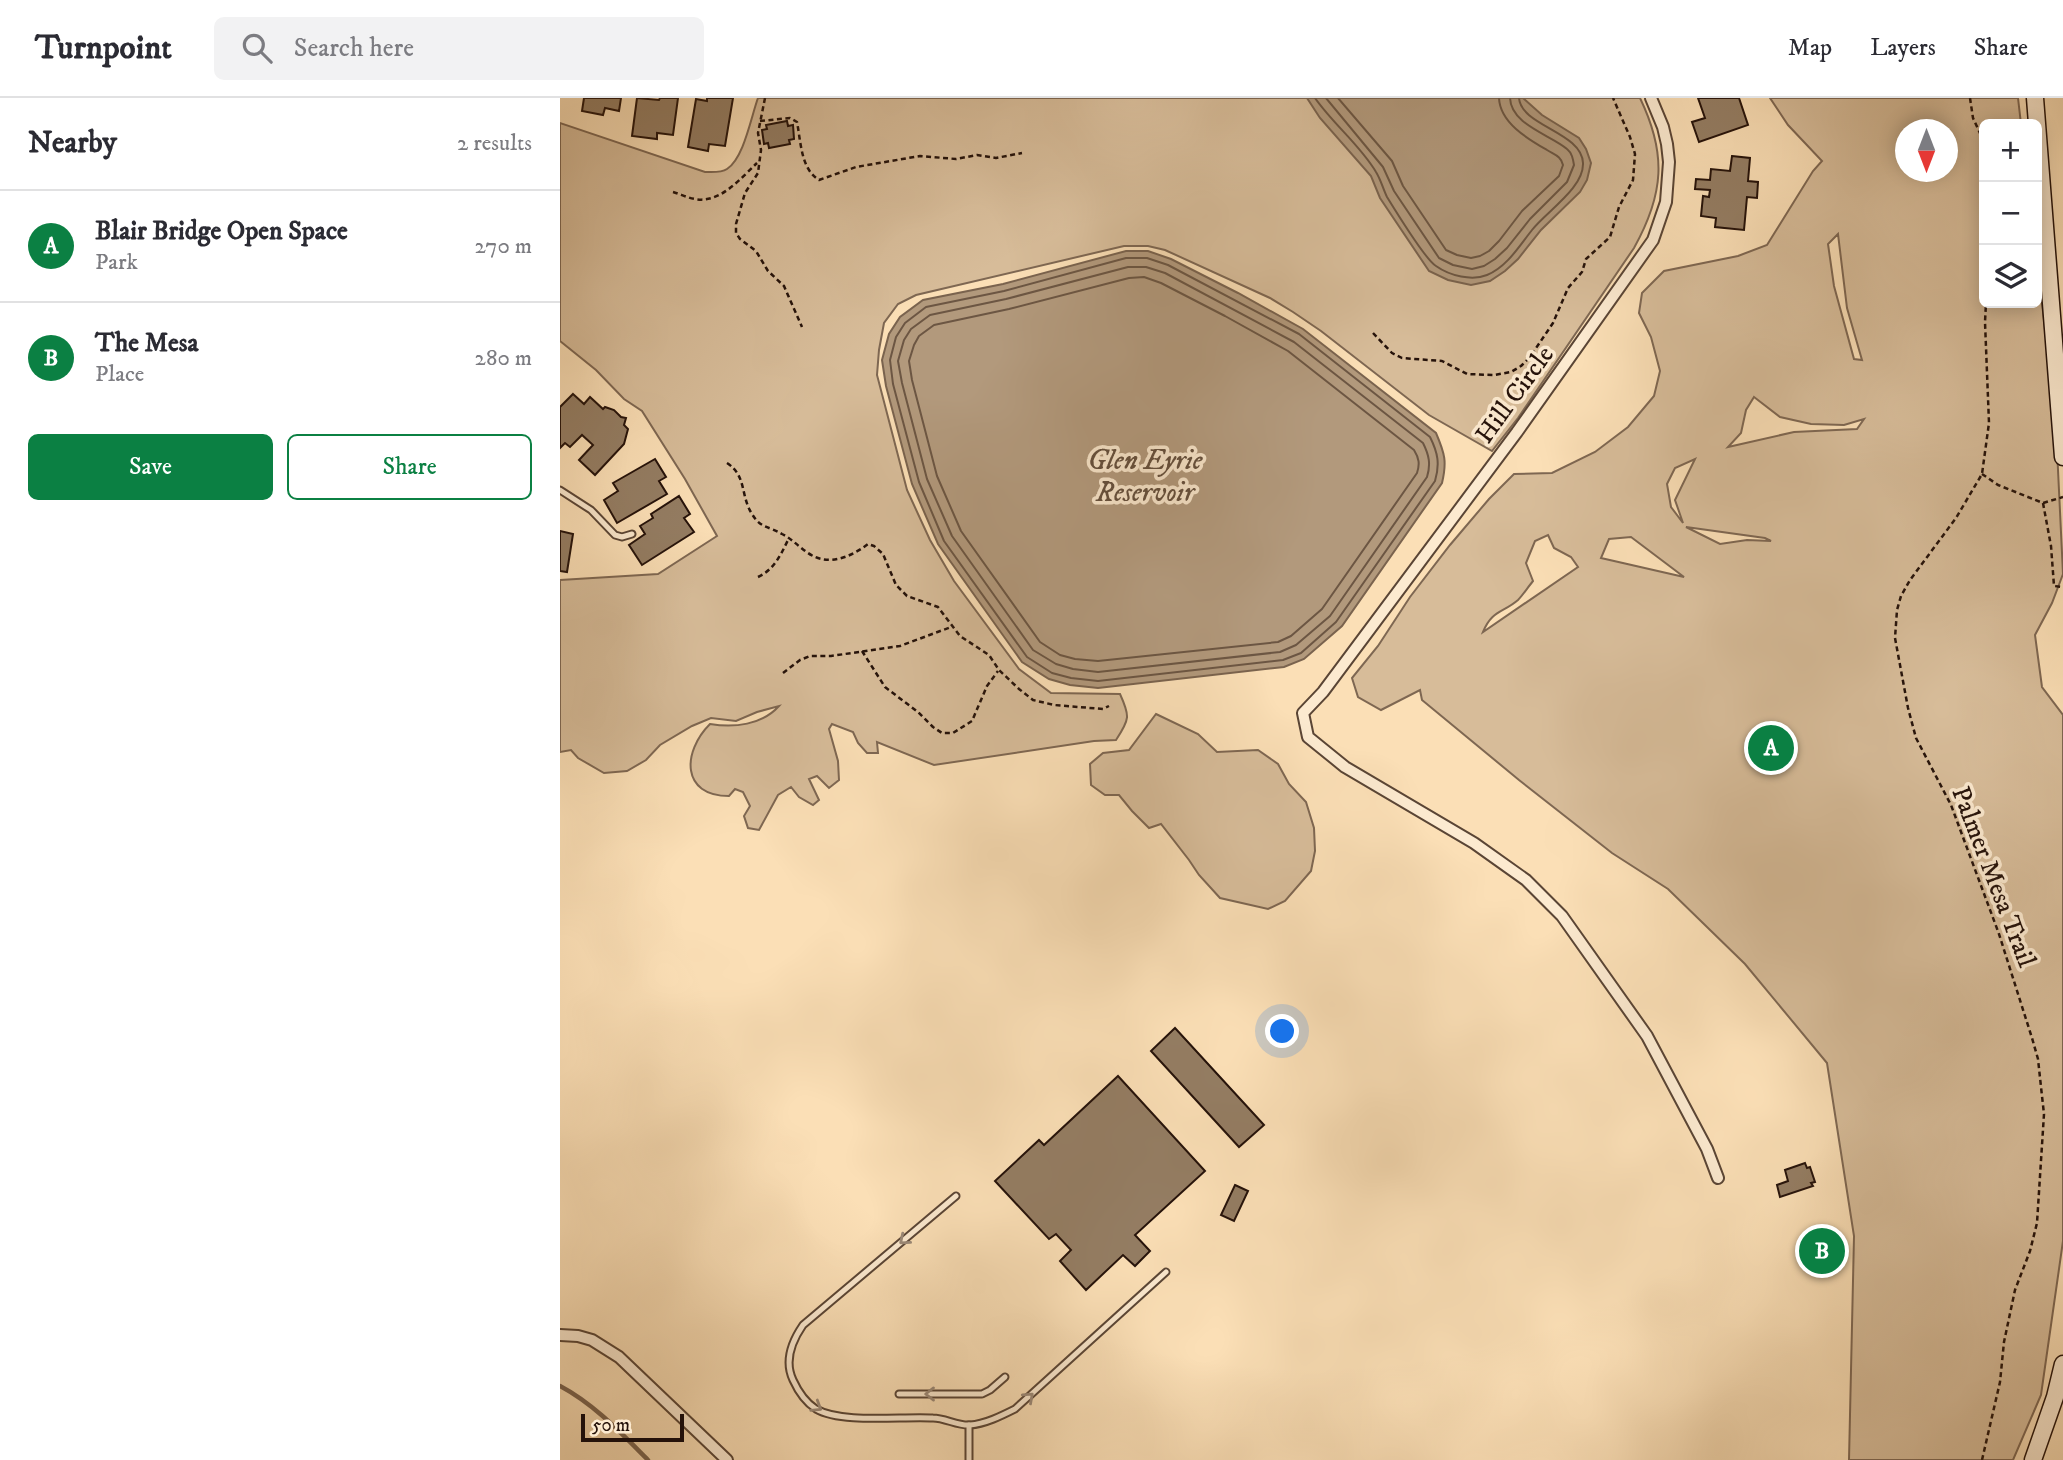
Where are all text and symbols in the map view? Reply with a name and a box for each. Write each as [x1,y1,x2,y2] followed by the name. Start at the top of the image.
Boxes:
[214,17,704,80] search box
[35,28,172,69] text: Turnpoint
[238,29,276,67] icon: search
[294,32,414,65] text: Search here
[1788,33,1832,63] text: Map
[1870,33,1936,63] text: Layers
[1974,33,2028,63] text: Share
[1895,119,1958,182] north arrow
[1979,119,2042,308] map controls
[1979,119,2042,182] button: +
[28,125,117,162] text: Nearby
[457,129,532,158] text: 2 results
[1979,182,2042,245] button: −
[95,215,348,248] text: Blair Bridge Open Space
[44,232,58,261] text: A
[475,232,532,261] text: 270 m
[1979,245,2042,308] button: layers
[95,248,138,277] text: Park
[95,327,198,360] text: The Mesa
[1468,340,1562,450] street label: Hill Circle
[44,344,58,373] text: B
[475,344,532,373] text: 280 m
[95,360,144,389] text: Place
[28,434,273,500] button: Save
[287,434,532,500] button: Share
[1088,443,1204,510] water label: Glen Eyrie Reservoir
[1748,722,1794,774] pin: A
[1943,782,2043,972] street label: Palmer Mesa Trail
[1265,1014,1299,1048] your location
[1799,1225,1845,1277] pin: B
[899,1232,911,1245] one-way arrow
[925,1386,935,1402] one-way arrow
[1021,1392,1034,1405] one-way arrow
[809,1398,822,1411] one-way arrow
[581,1411,684,1443] scale bar
[592,1414,630,1437] text: 50 m

